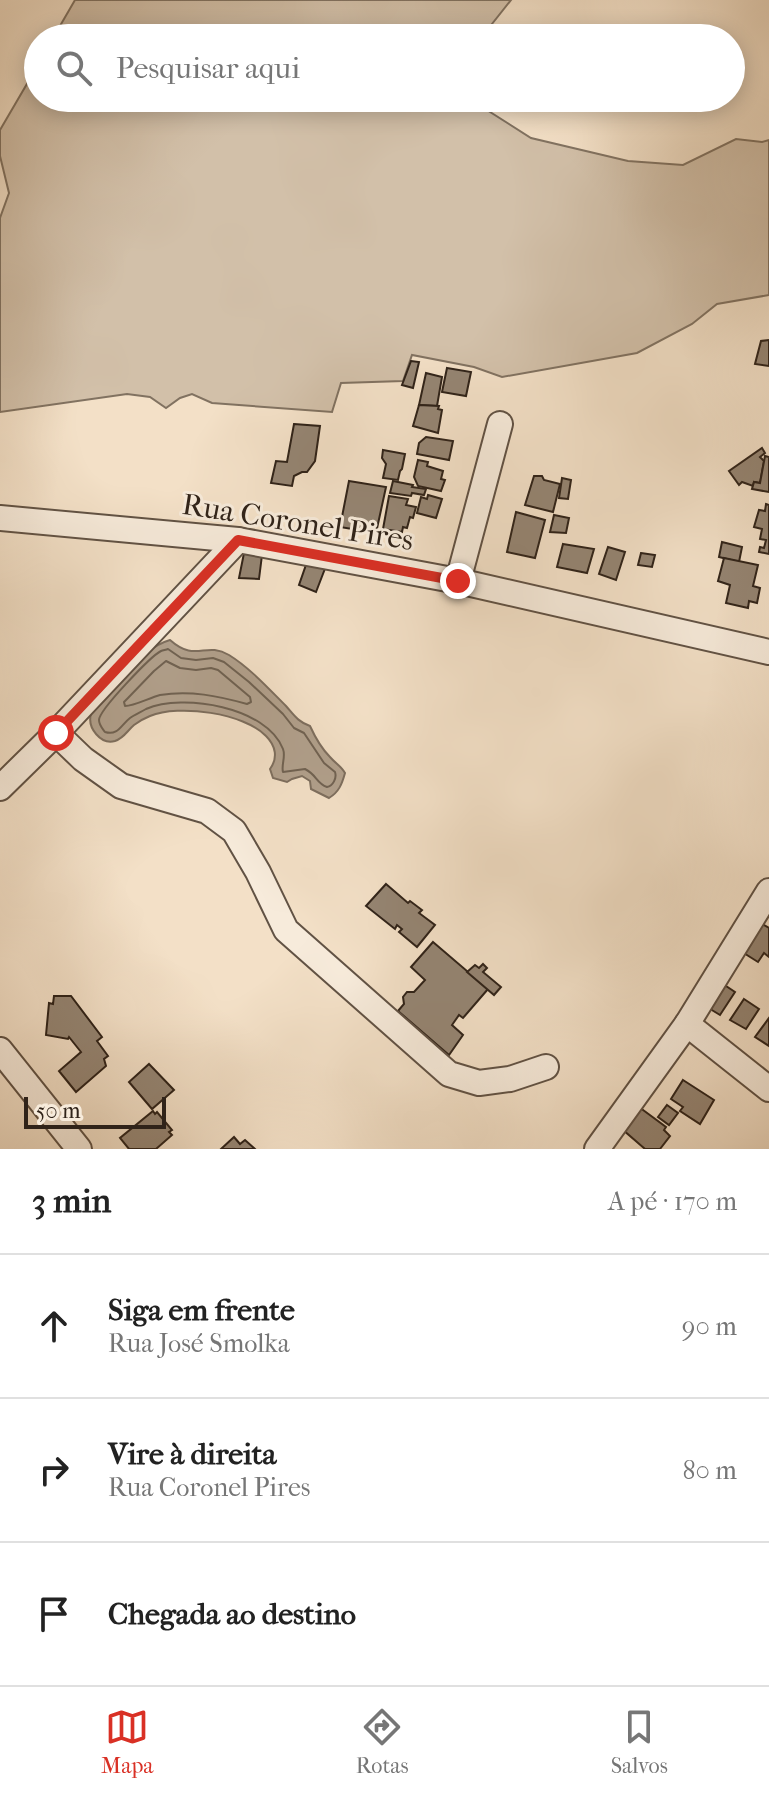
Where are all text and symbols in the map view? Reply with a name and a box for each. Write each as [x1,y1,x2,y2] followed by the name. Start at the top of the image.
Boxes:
[24,24,745,112] search box
[52,46,96,90] icon: search
[116,51,300,86] text: Pesquisar aqui
[180,487,416,558] street label: Rua Coronel Pires
[440,563,476,599] route end
[38,715,74,751] route start
[24,1093,166,1129] scale bar
[36,1098,81,1124] text: 50 m
[32,1181,111,1221] text: 3 min
[608,1186,737,1217] text: A pé · 170 m
[108,1293,295,1328] text: Siga em frente
[32,1304,76,1348] icon: ahead
[682,1311,737,1342] text: 90 m
[108,1328,290,1359] text: Rua José Smolka
[108,1437,276,1472] text: Vire à direita
[32,1448,76,1492] icon: right
[682,1455,737,1486] text: 80 m
[108,1472,310,1503] text: Rua Coronel Pires
[32,1592,76,1636] icon: arrive
[108,1597,356,1632] text: Chegada ao destino
[101,1705,154,1779] tab: Mapa
[356,1705,409,1779] tab: Rotas
[611,1705,668,1779] tab: Salvos

